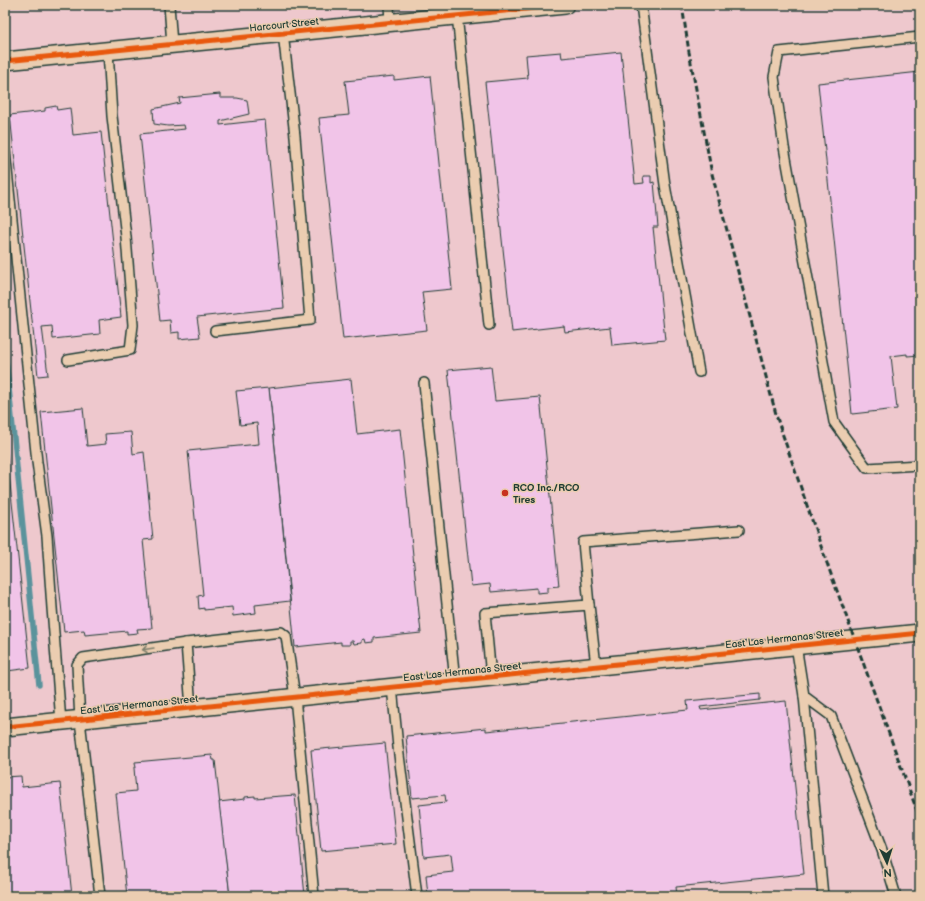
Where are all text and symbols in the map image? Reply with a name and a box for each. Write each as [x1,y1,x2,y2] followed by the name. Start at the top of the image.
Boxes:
[249,15,319,35] street label: Harcourt Street
[513,482,580,506] place label: RCO Inc./RCO Tires
[500,488,510,498] marker: RCO Inc./RCO Tires
[724,627,844,651] street label: East Las Hermanas Street
[141,645,154,653] one-way arrow
[402,660,522,684] street label: East Las Hermanas Street
[79,693,199,717] street label: East Las Hermanas Street
[867,843,907,883] north arrow
[883,866,892,879] text: N

